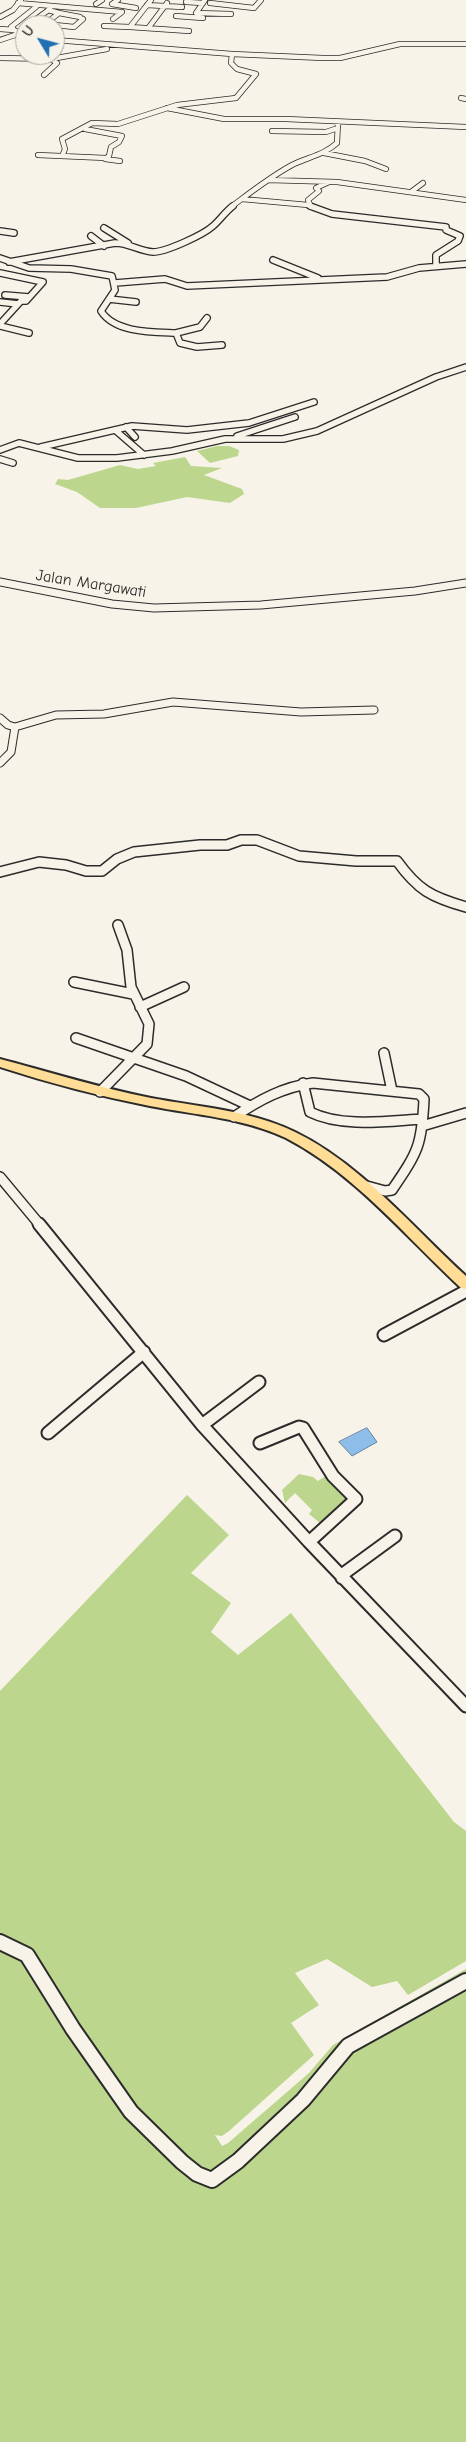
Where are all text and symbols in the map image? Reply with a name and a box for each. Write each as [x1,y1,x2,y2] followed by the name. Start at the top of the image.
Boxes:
[15,15,65,65] north arrow
[19,22,38,40] text: U
[34,566,148,602] street label: Jalan Margawati

